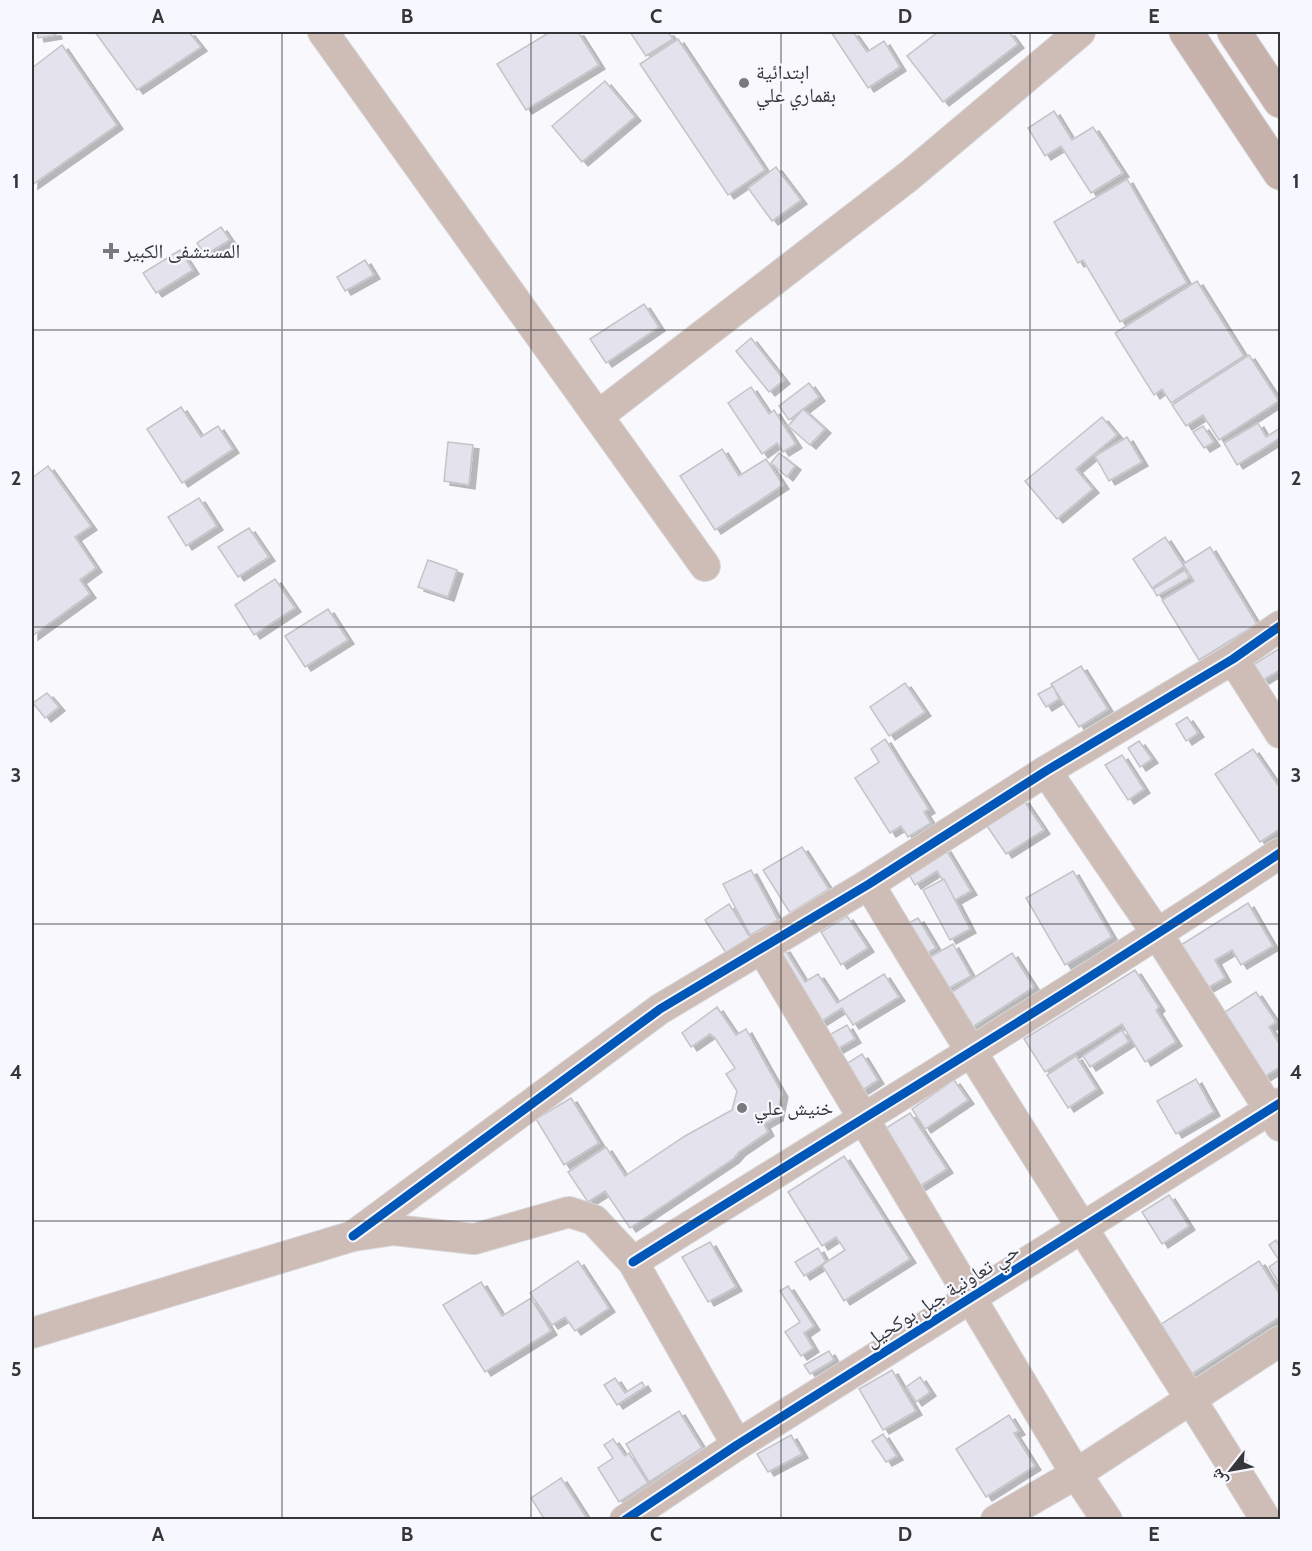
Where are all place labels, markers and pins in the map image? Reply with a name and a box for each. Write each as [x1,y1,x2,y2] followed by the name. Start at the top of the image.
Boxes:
[756,60,836,111] place label: ابتدائية بقماري علي
[737,76,751,90] marker: ابتدائية بقماري علي
[123,239,240,263] place label: المستشفى الكبير
[102,242,120,260] marker: المستشفى الكبير
[754,1096,834,1124] place label: خنيش علي
[735,1101,749,1115] marker: خنيش علي

